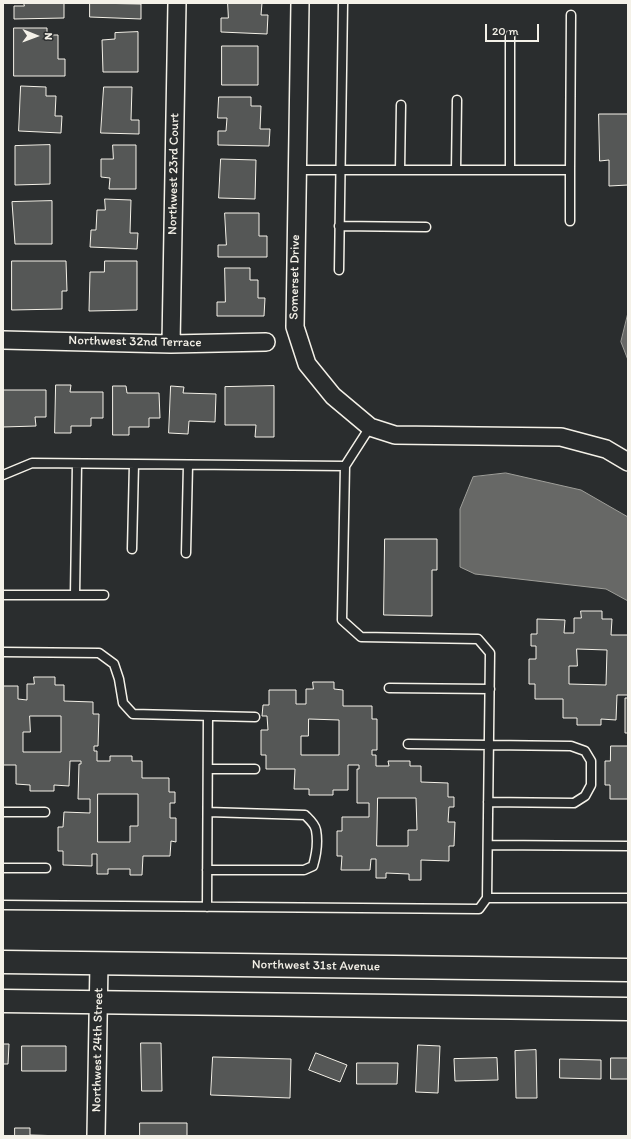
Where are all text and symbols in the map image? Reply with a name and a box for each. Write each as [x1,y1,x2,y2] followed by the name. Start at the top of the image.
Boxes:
[16,16,56,56] north arrow
[487,16,541,42] scale bar
[492,24,519,38] text: 20 m
[42,32,55,40] text: N
[165,113,183,235] street label: Northwest 23rd Court
[286,234,304,320] street label: Somerset Drive
[68,333,202,351] street label: Northwest 32nd Terrace
[252,957,380,975] street label: Northwest 31st Avenue
[89,988,107,1112] street label: Northwest 24th Street

